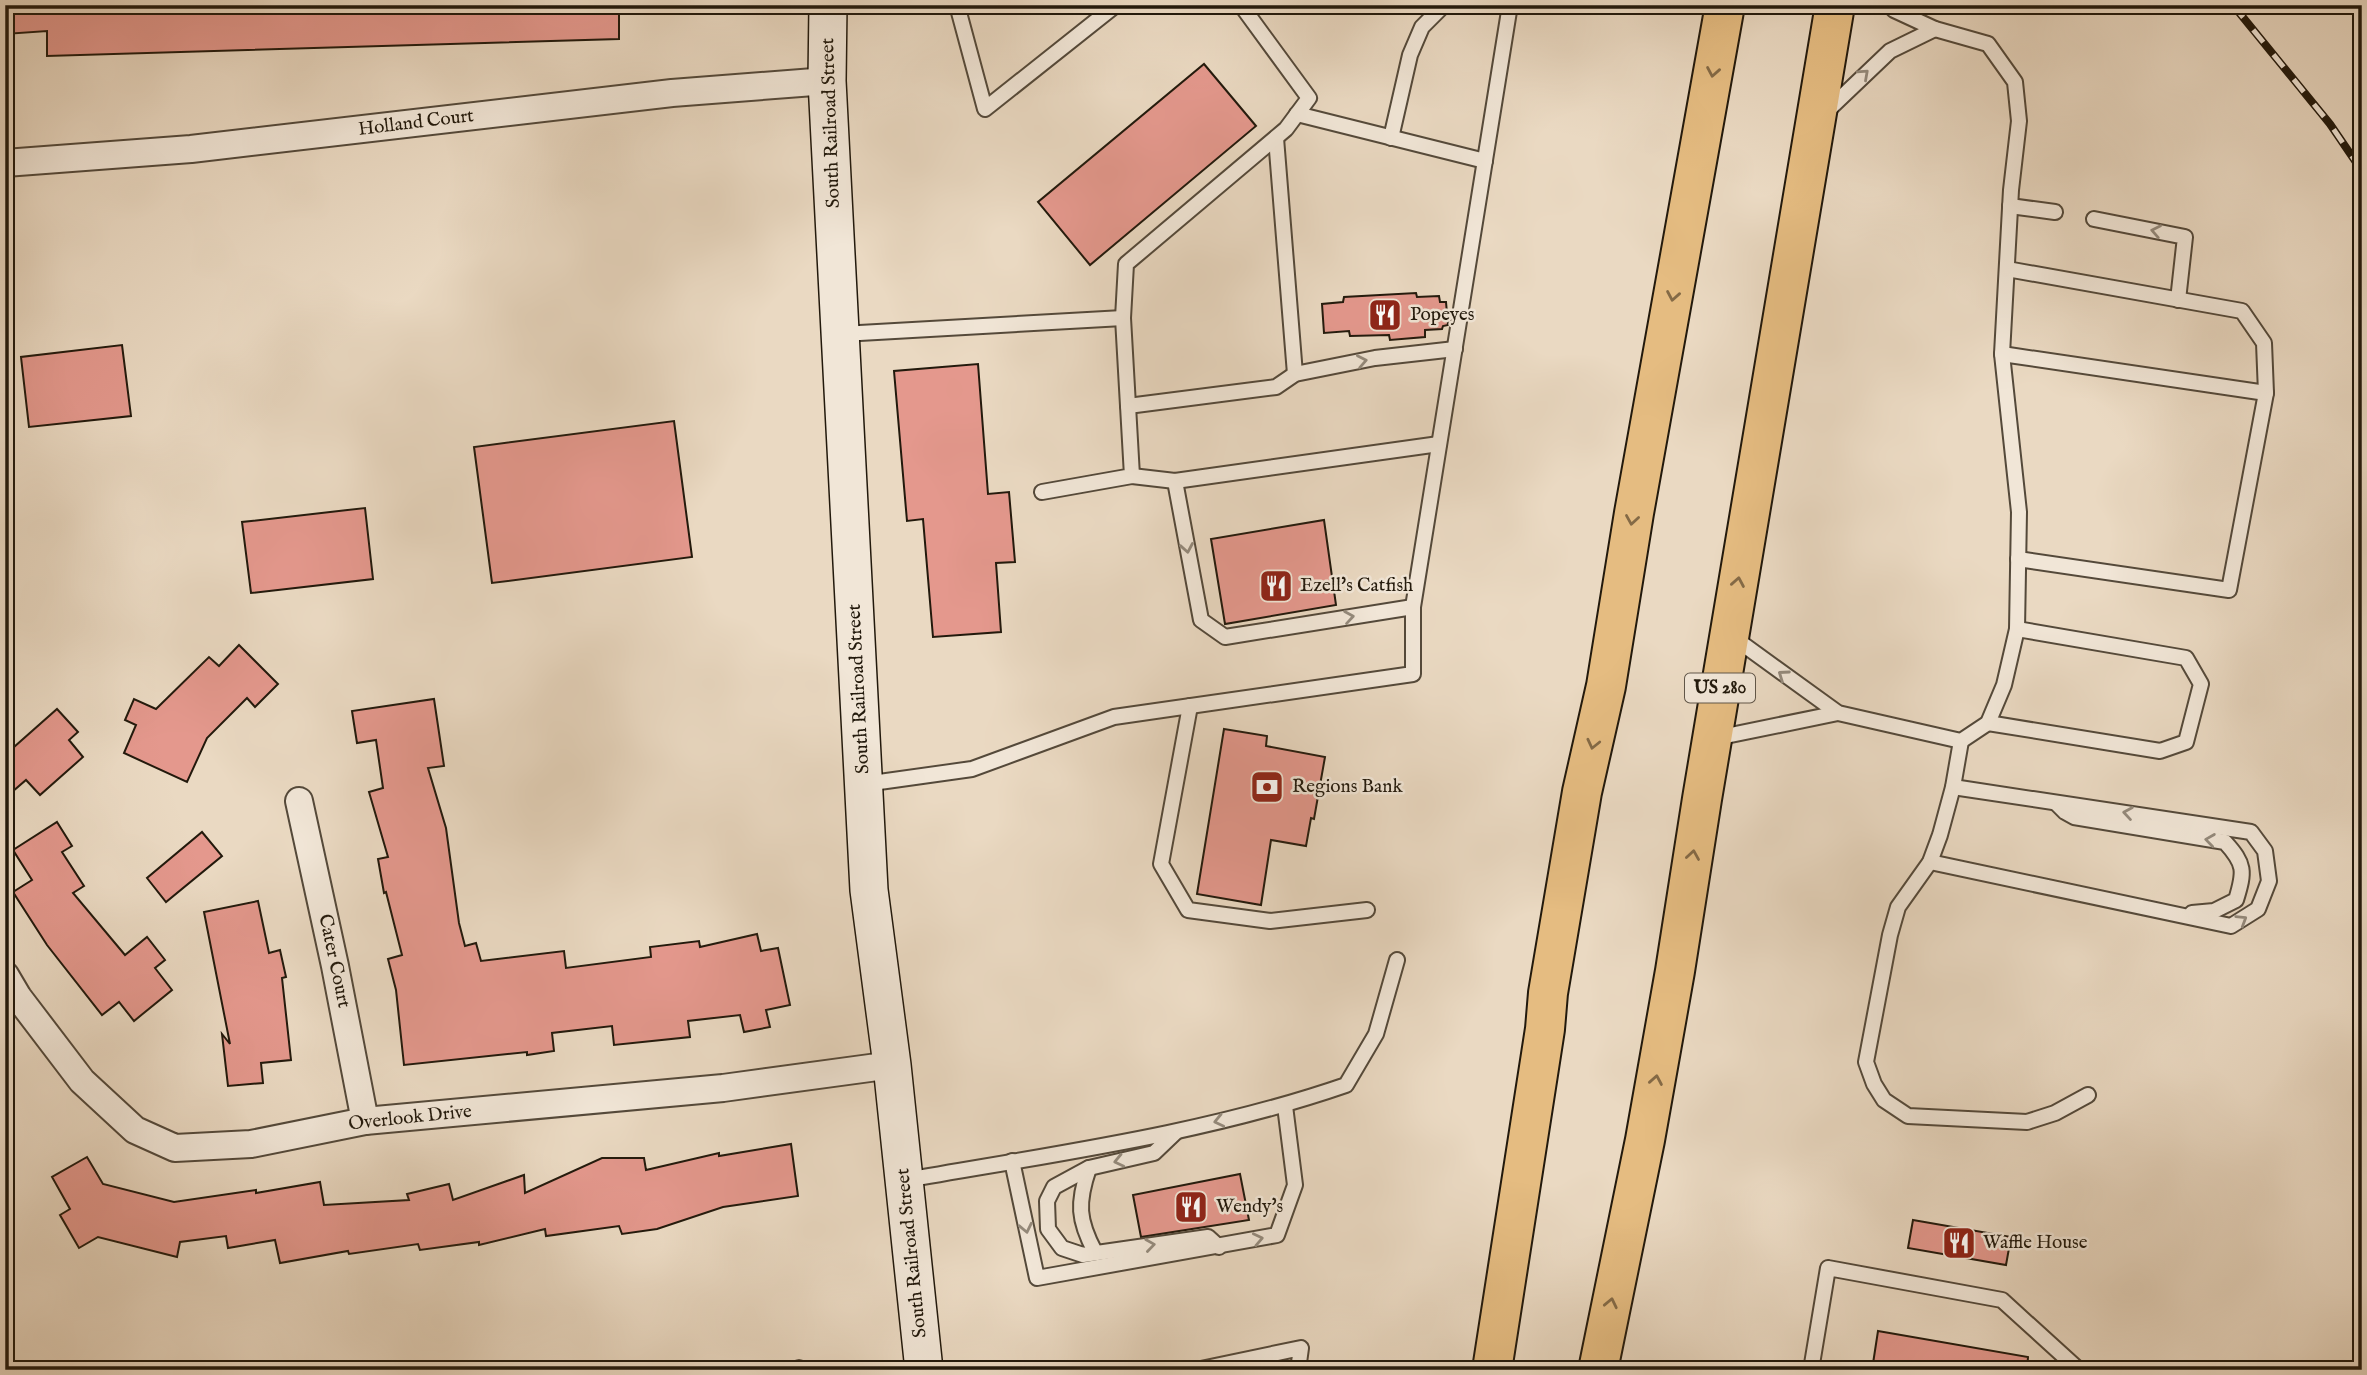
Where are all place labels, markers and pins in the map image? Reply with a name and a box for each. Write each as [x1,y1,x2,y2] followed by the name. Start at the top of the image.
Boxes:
[1366,296,1404,334] restaurant icon: Popeyes
[1410,303,1474,327] place label: Popeyes
[1257,567,1295,605] restaurant icon: Ezell's Catfish
[1300,574,1413,598] place label: Ezell's Catfish
[1248,768,1286,806] bank icon: Regions Bank
[1292,775,1403,799] place label: Regions Bank
[1172,1188,1210,1226] restaurant icon: Wendy's
[1216,1195,1283,1219] place label: Wendy's
[1940,1224,1978,1262] restaurant icon: Waffle House
[1983,1231,2088,1255] place label: Waffle House

